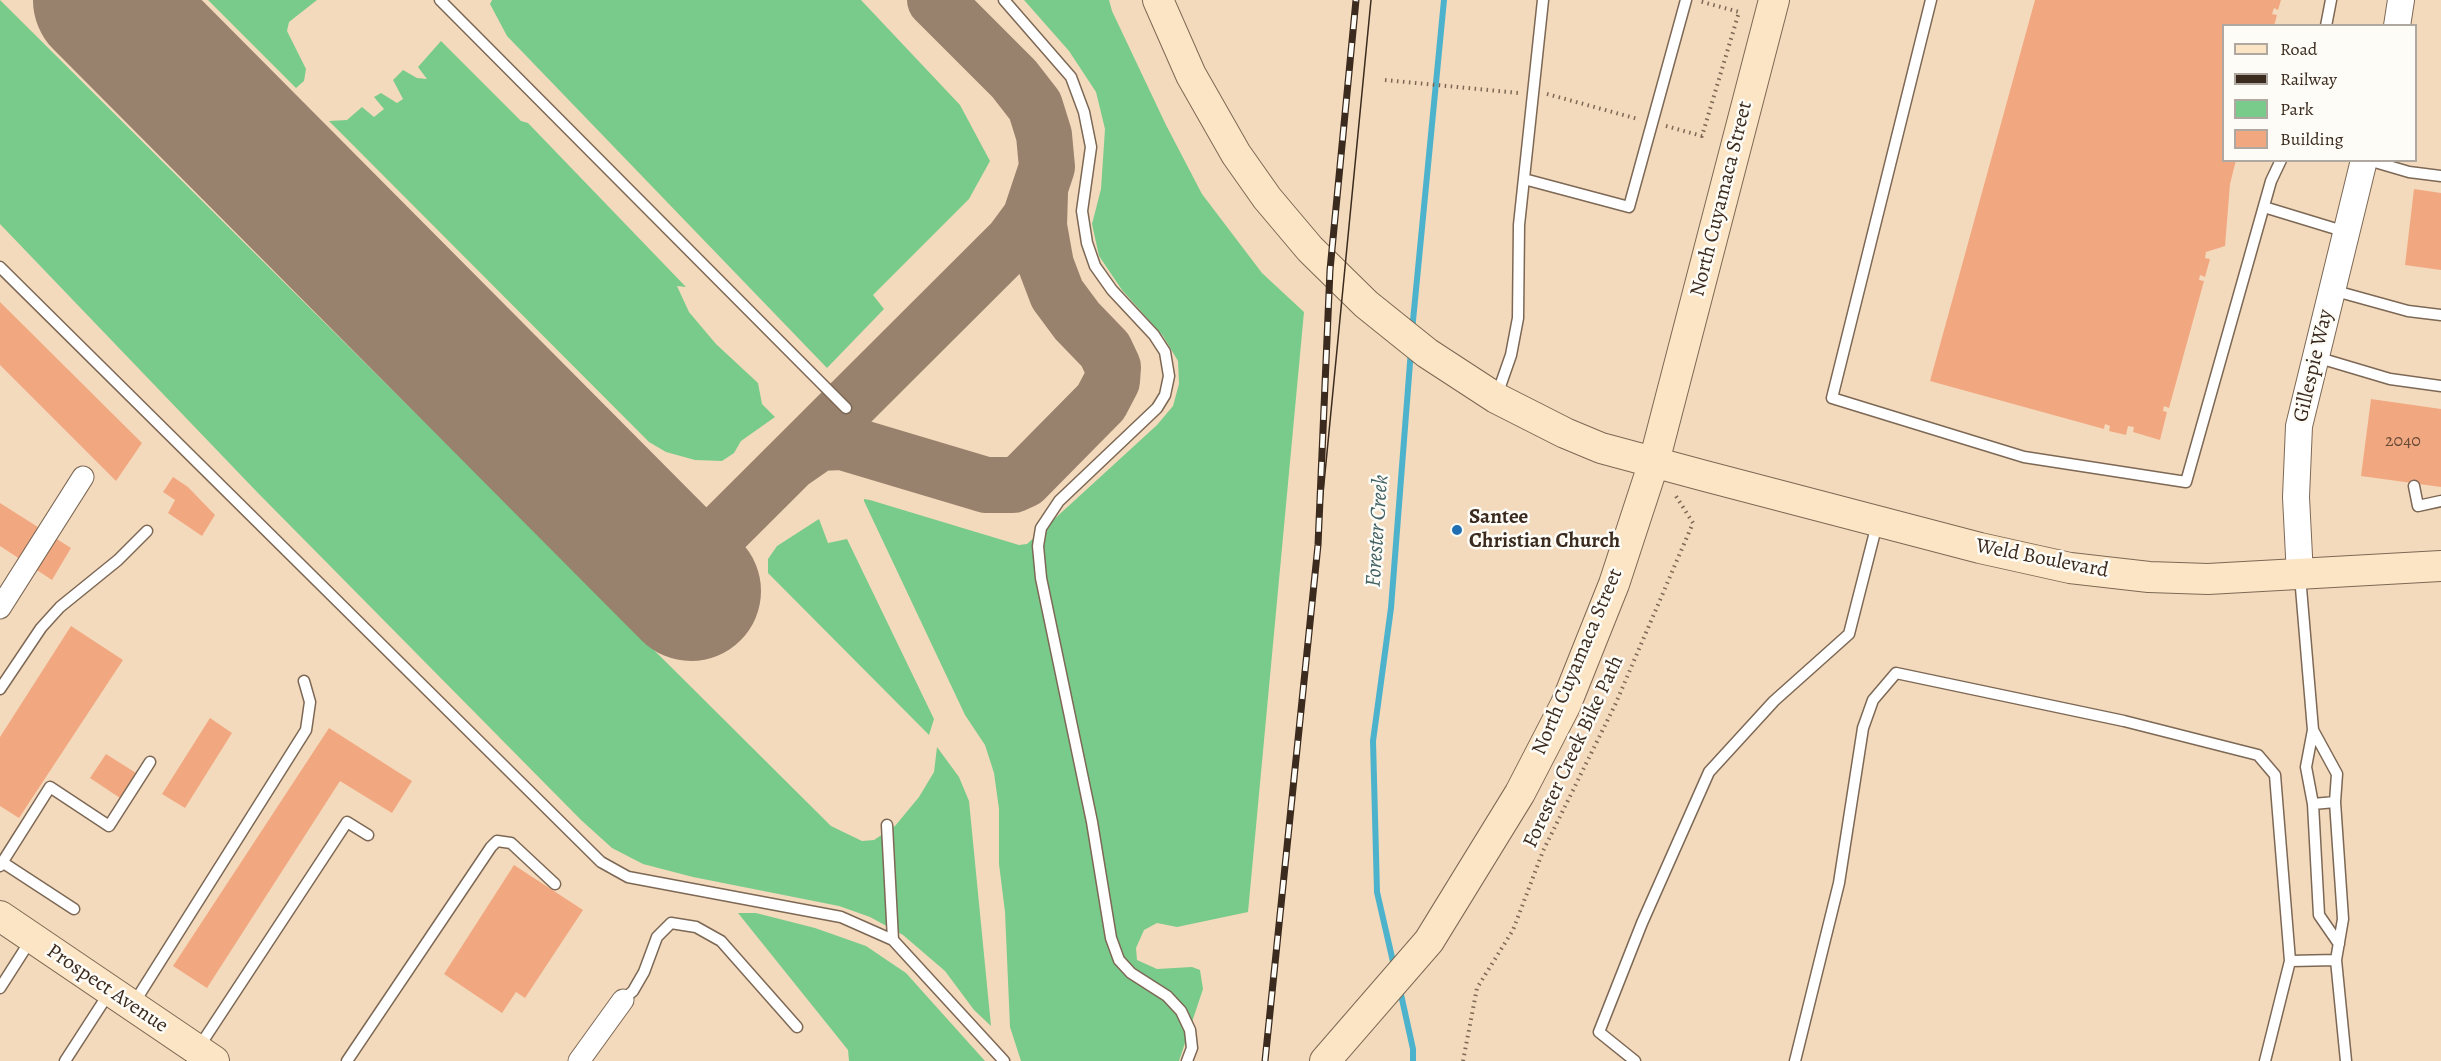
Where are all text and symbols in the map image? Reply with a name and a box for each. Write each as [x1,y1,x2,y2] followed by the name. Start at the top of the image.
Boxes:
[2222,24,2417,162] legend
[2280,37,2317,61] text: Road
[2280,67,2337,91] text: Railway
[2280,97,2314,121] text: Park
[1686,99,1758,299] street label: North Cuyamaca Street
[2280,127,2344,151] text: Building
[2289,307,2339,425] street label: Gillespie Way
[2385,431,2421,453] house number: 2040
[1361,474,1395,588] water label: Forester Creek
[1469,505,1620,555] place label: Santee Christian Church
[1450,523,1464,537] marker: Santee Christian Church
[1974,534,2110,584] street label: Weld Boulevard
[1527,565,1629,759] street label: North Cuyamaca Street
[1518,652,1630,852] street label: Forester Creek Bike Path
[41,939,173,1039] street label: Prospect Avenue

